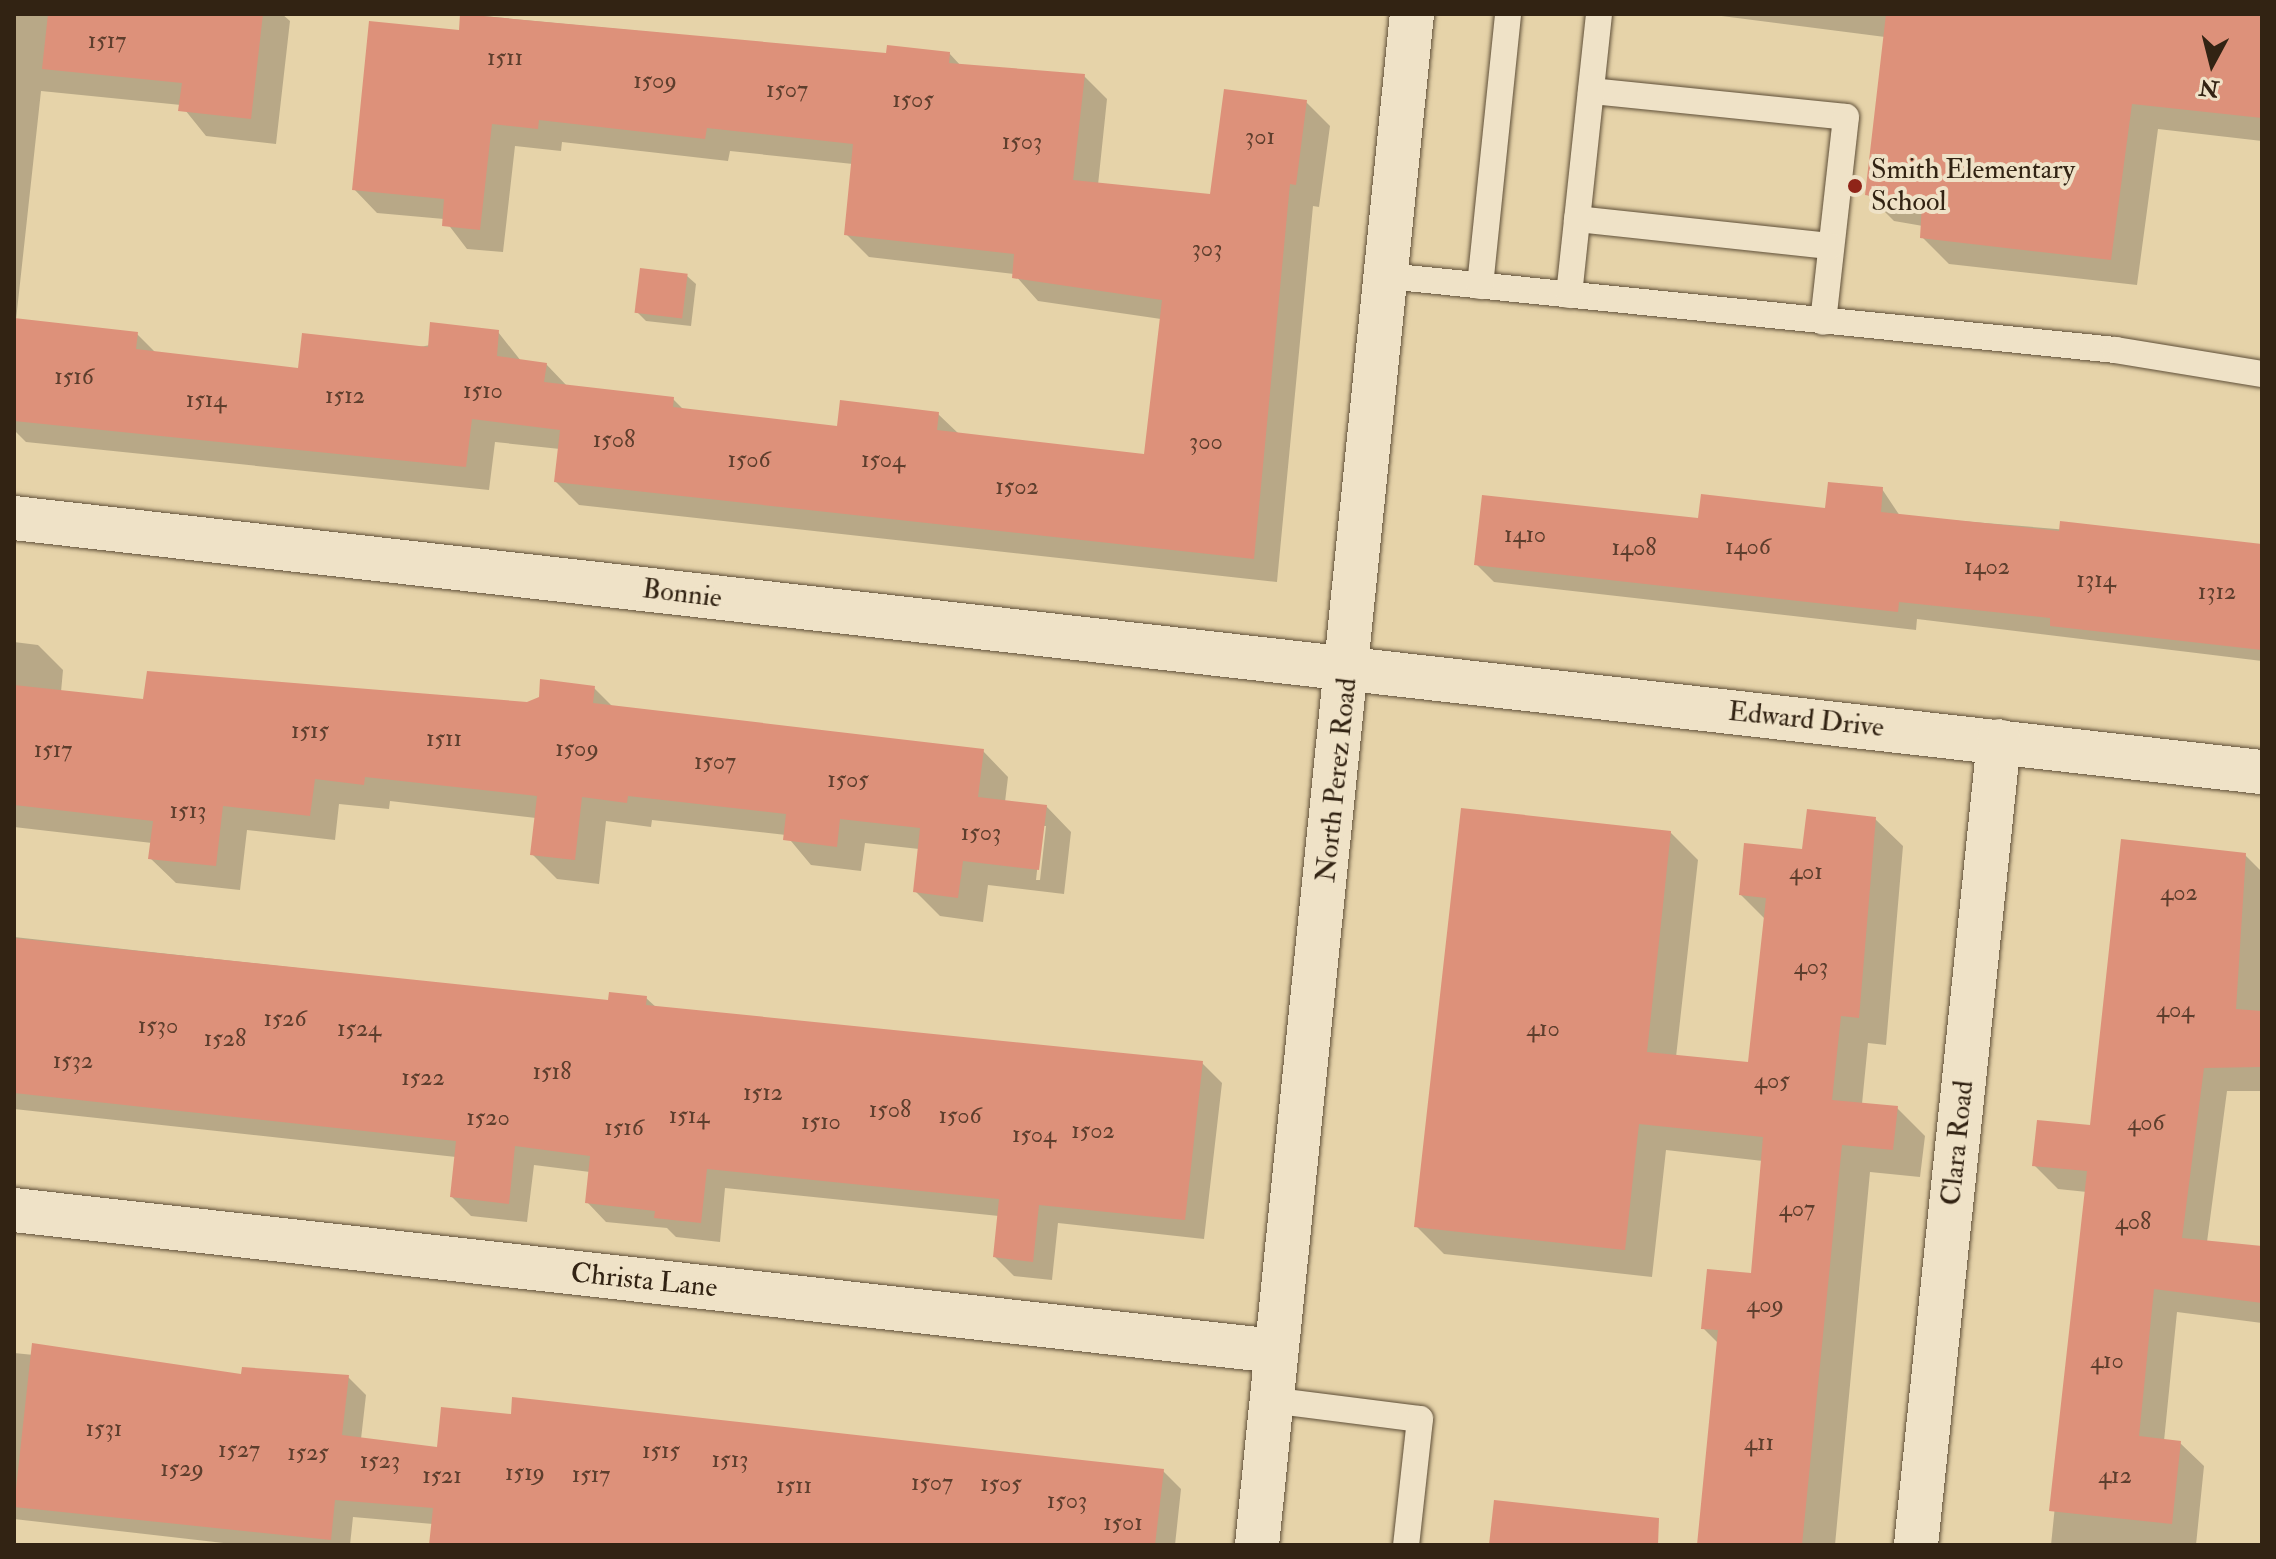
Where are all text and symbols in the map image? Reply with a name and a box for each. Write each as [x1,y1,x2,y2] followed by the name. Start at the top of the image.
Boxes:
[2172,24,2252,104] north arrow
[88,27,126,55] house number: 1517
[487,44,523,72] house number: 1511
[633,67,677,95] house number: 1509
[2198,73,2221,103] text: N
[766,76,808,104] house number: 1507
[892,86,934,114] house number: 1505
[1245,123,1275,151] house number: 301
[1002,128,1042,156] house number: 1503
[1871,153,2075,219] place label: Smith Elementary School
[1846,177,1864,195] marker: Smith Elementary School
[1192,235,1222,263] house number: 303
[54,363,94,391] house number: 1516
[463,377,503,405] house number: 1510
[325,382,365,410] house number: 1512
[186,386,226,414] house number: 1514
[593,426,635,454] house number: 1508
[1189,428,1223,456] house number: 300
[727,446,771,474] house number: 1506
[861,446,905,474] house number: 1504
[995,473,1039,501] house number: 1502
[1504,521,1546,549] house number: 1410
[1725,533,1771,561] house number: 1406
[1611,534,1657,562] house number: 1408
[1964,553,2010,581] house number: 1402
[2076,566,2116,594] house number: 1314
[640,572,724,616] street label: Bonnie
[2198,578,2236,606] house number: 1312
[1310,676,1364,884] street label: North Perez Road
[1726,695,1886,745] street label: Edward Drive
[291,717,329,745] house number: 1515
[426,725,462,753] house number: 1511
[555,735,599,763] house number: 1509
[34,736,72,764] house number: 1517
[694,748,736,776] house number: 1507
[827,766,869,794] house number: 1505
[170,797,206,825] house number: 1513
[961,819,1001,847] house number: 1503
[1789,858,1823,886] house number: 401
[2160,879,2198,907] house number: 402
[1794,953,1828,981] house number: 403
[2156,996,2194,1024] house number: 404
[263,1005,307,1033] house number: 1526
[138,1012,178,1040] house number: 1530
[337,1015,381,1043] house number: 1524
[1526,1015,1560,1043] house number: 410
[204,1025,246,1053] house number: 1528
[53,1047,93,1075] house number: 1532
[533,1058,571,1086] house number: 1518
[401,1064,445,1092] house number: 1522
[1754,1067,1790,1095] house number: 405
[743,1079,783,1107] house number: 1512
[1935,1079,1981,1207] street label: Clara Road
[869,1096,911,1124] house number: 1508
[669,1102,709,1130] house number: 1514
[938,1102,982,1130] house number: 1506
[466,1104,510,1132] house number: 1520
[801,1108,841,1136] house number: 1510
[2127,1109,2165,1137] house number: 406
[604,1114,644,1142] house number: 1516
[1071,1117,1115,1145] house number: 1502
[1012,1121,1056,1149] house number: 1504
[1779,1195,1815,1223] house number: 407
[2115,1208,2151,1236] house number: 408
[569,1257,719,1305] street label: Christa Lane
[1746,1291,1784,1319] house number: 409
[2090,1347,2124,1375] house number: 410
[86,1415,122,1443] house number: 1531
[1744,1429,1774,1457] house number: 411
[218,1436,260,1464] house number: 1527
[642,1437,680,1465] house number: 1515
[287,1439,329,1467] house number: 1525
[712,1446,748,1474] house number: 1513
[360,1447,400,1475] house number: 1523
[160,1455,204,1483] house number: 1529
[505,1459,545,1487] house number: 1519
[572,1461,610,1489] house number: 1517
[422,1462,462,1490] house number: 1521
[2098,1462,2132,1490] house number: 412
[911,1469,953,1497] house number: 1507
[980,1470,1022,1498] house number: 1505
[776,1472,812,1500] house number: 1511
[1047,1487,1087,1515] house number: 1503
[1103,1509,1143,1537] house number: 1501

